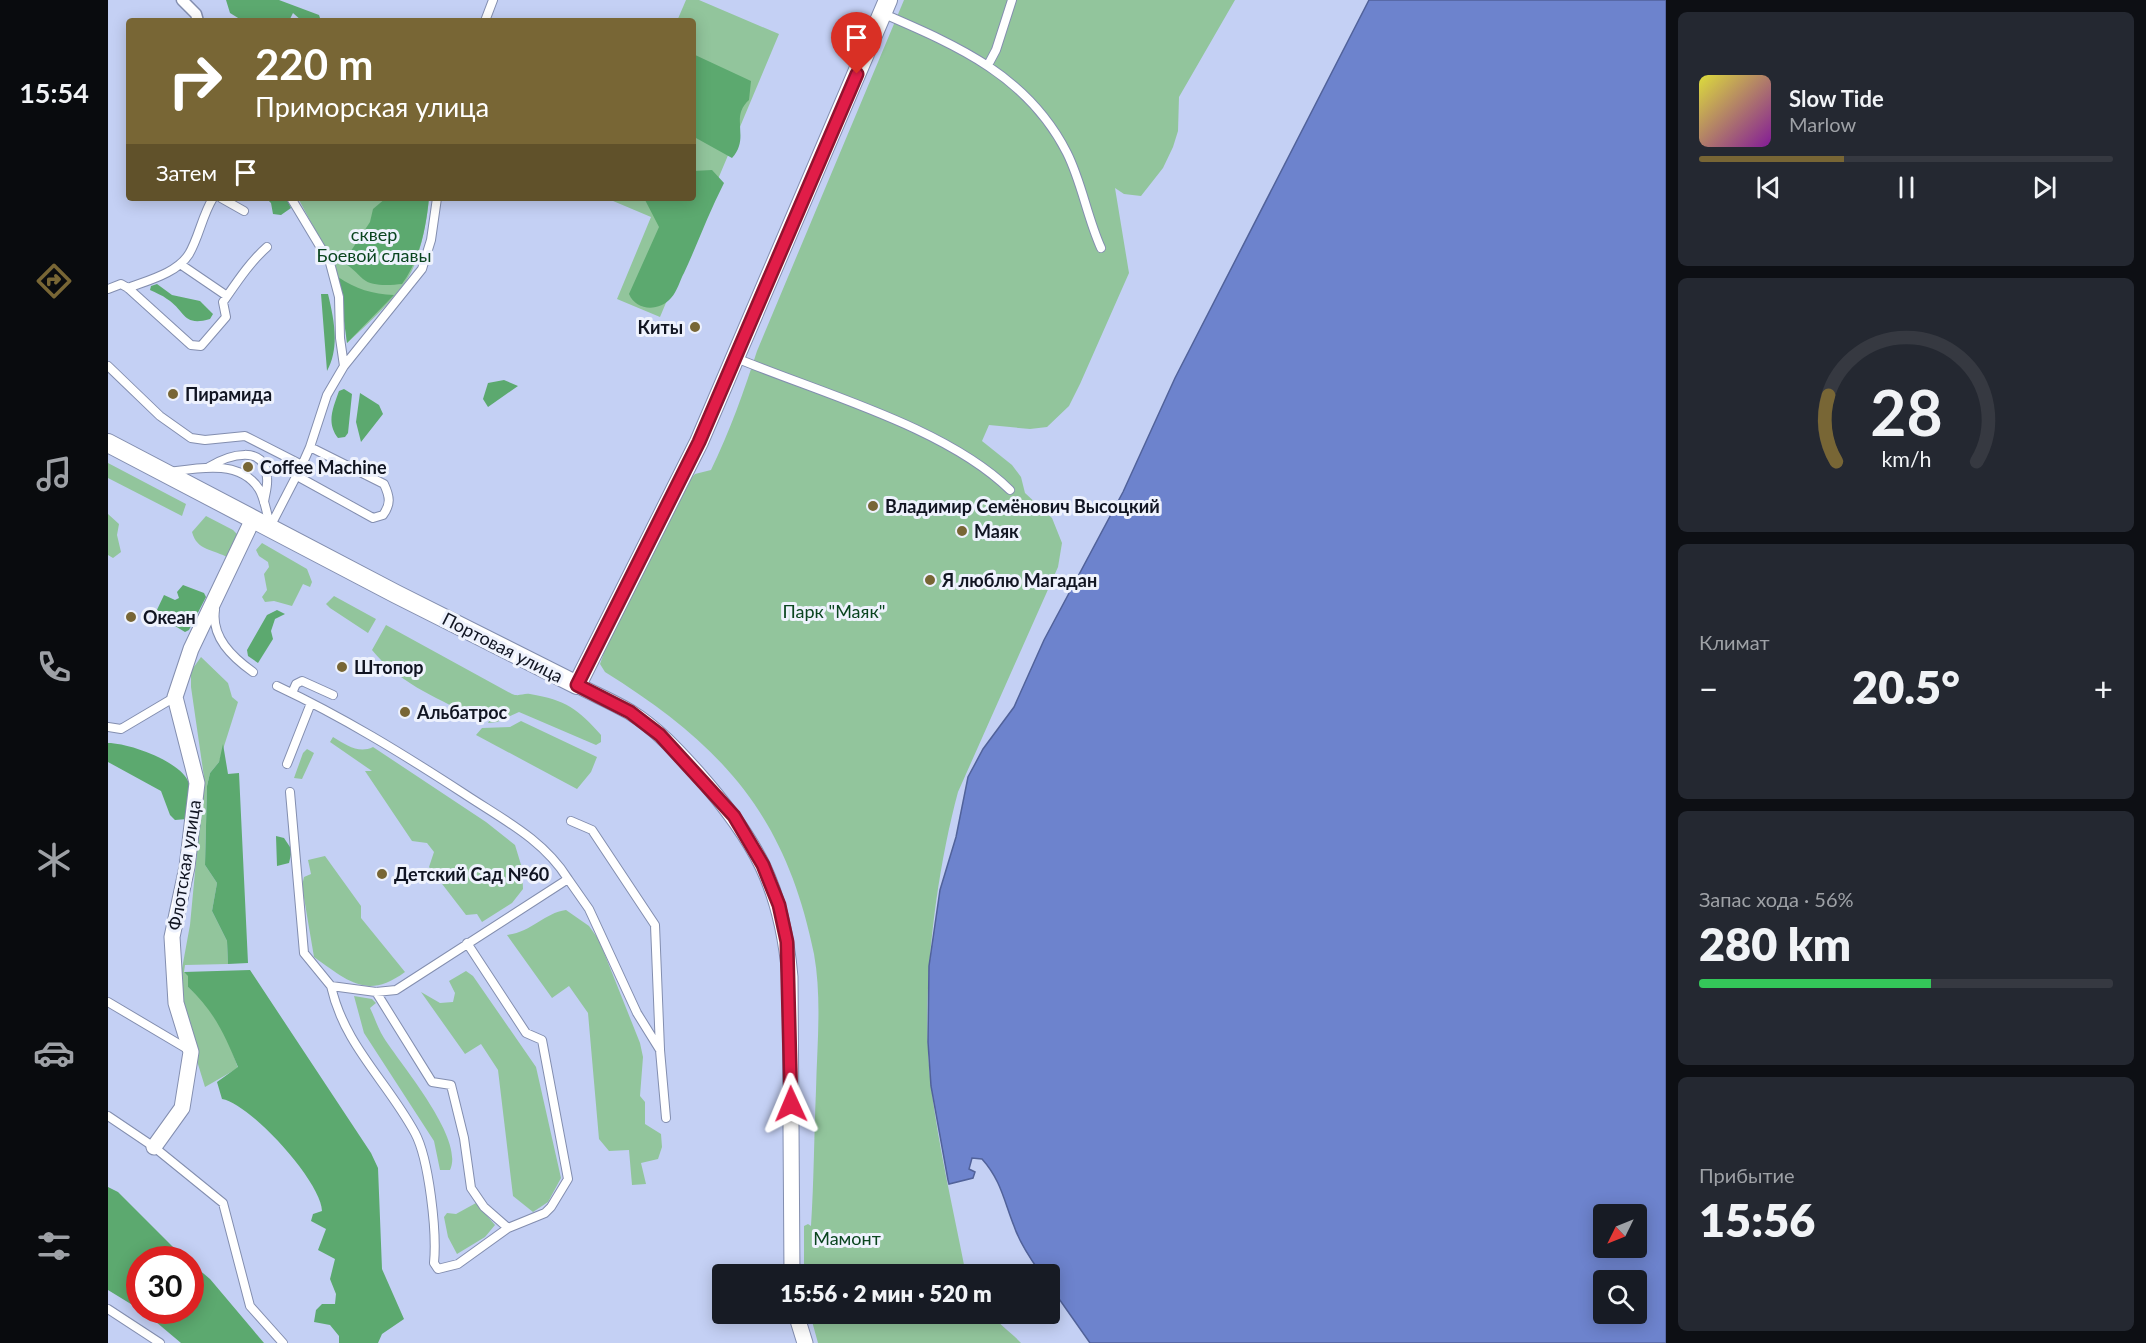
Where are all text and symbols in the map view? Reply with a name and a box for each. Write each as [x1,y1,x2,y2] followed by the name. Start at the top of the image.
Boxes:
[831,12,882,74] pin
[840,21,873,54] icon: arrive
[255,39,373,89] text: 220 m
[156,42,234,120] icon: right
[19,76,89,109] text: 15:54
[1789,85,1884,112] text: Slow Tide
[255,90,489,123] text: Приморская улица
[1789,112,1856,136] text: Marlow
[229,156,262,189] icon: arrive
[156,159,217,186] text: Затем
[1752,171,1785,204] icon: previous
[1890,171,1923,204] icon: pause
[2028,171,2061,204] icon: next
[317,223,431,266] park label: сквер Боевой славы
[33,260,75,302] icon: directions
[638,316,683,338] place label: Киты
[688,320,702,334] marker: Киты
[1870,374,1942,449] text: 28
[185,383,272,405] place label: Пирамида
[166,387,180,401] marker: Пирамида
[1881,447,1931,473] text: km/h
[33,453,75,495] icon: music
[260,456,387,478] place label: Coffee Machine
[241,460,255,474] marker: Coffee Machine
[885,495,1160,517] place label: Владимир Семёнович Высоцкий
[866,499,880,513] marker: Владимир Семёнович Высоцкий
[974,520,1019,542] place label: Маяк
[955,524,969,538] marker: Маяк
[941,569,1097,591] place label: Я люблю Магадан
[923,573,937,587] marker: Я люблю Магадан
[783,600,885,622] park label: Парк "Маяк"
[143,606,196,628] place label: Океан
[439,607,567,687] street label: Портовая улица
[124,610,138,624] marker: Океан
[1699,630,1770,654] text: Климат
[33,646,75,688] icon: phone
[354,656,423,678] place label: Штопор
[335,660,349,674] marker: Штопор
[1852,660,1960,714] text: 20.5°
[1699,668,1718,708] text: −
[2094,668,2113,708] text: +
[416,701,508,723] place label: Альбатрос
[398,705,412,719] marker: Альбатрос
[163,798,205,932] street label: Флотская улица
[33,839,75,881] icon: climate
[394,863,549,885] place label: Детский Сад №60
[375,867,389,881] marker: Детский Сад №60
[1699,887,1854,911] text: Запас хода · 56%
[1699,917,1851,971] text: 280 km
[33,1032,75,1074] icon: car
[759,1072,823,1136] position arrow
[1699,1163,1795,1187] text: Прибытие
[1699,1193,1815,1247] text: 15:56
[1593,1204,1647,1258] north arrow
[1593,1204,1647,1324] map controls
[33,1225,75,1267] icon: filters
[813,1227,881,1249] park label: Мамонт
[126,1246,204,1324] speed limit sign: 30
[1593,1270,1647,1324] button: search
[780,1280,992,1307] text: 15:56 · 2 мин · 520 m

